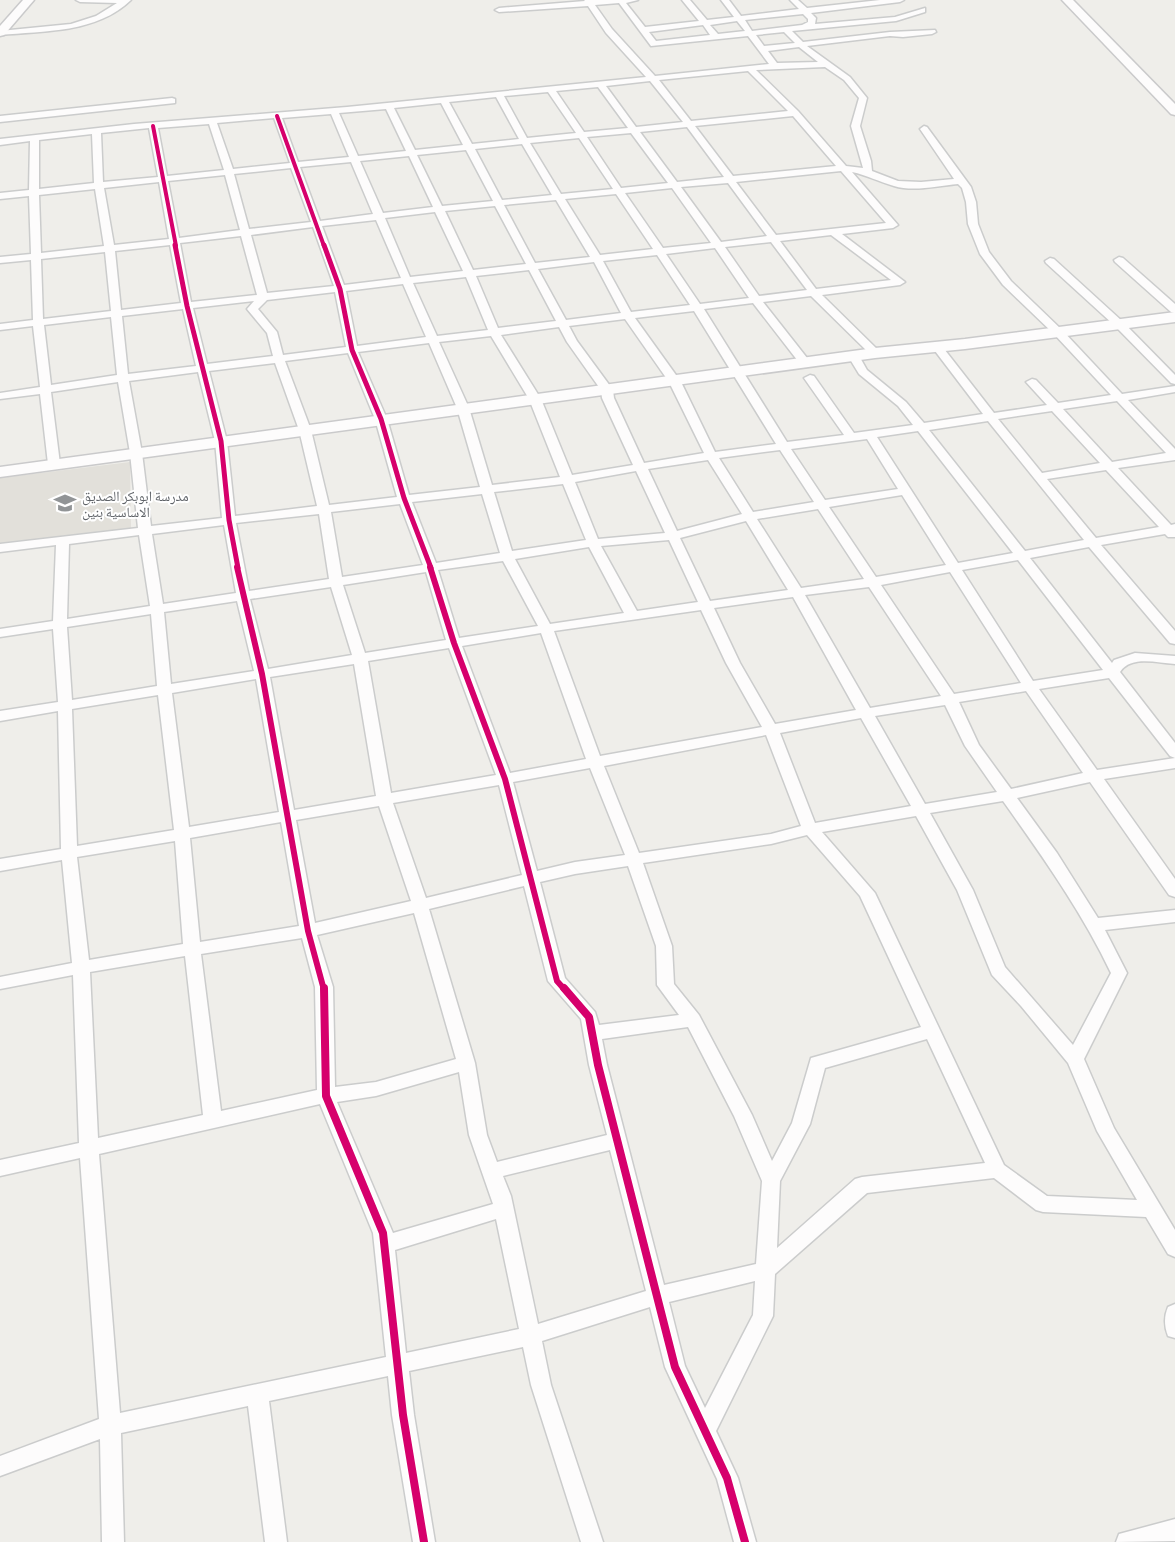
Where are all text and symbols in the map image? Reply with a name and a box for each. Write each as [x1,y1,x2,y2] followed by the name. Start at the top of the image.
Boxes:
[82,487,189,521] place label: مدرسة ابوبكر الصديق الاساسية بنين
[52,490,78,516] school or university icon: مدرسة ابوبكر الصديق الاساسية بنين

